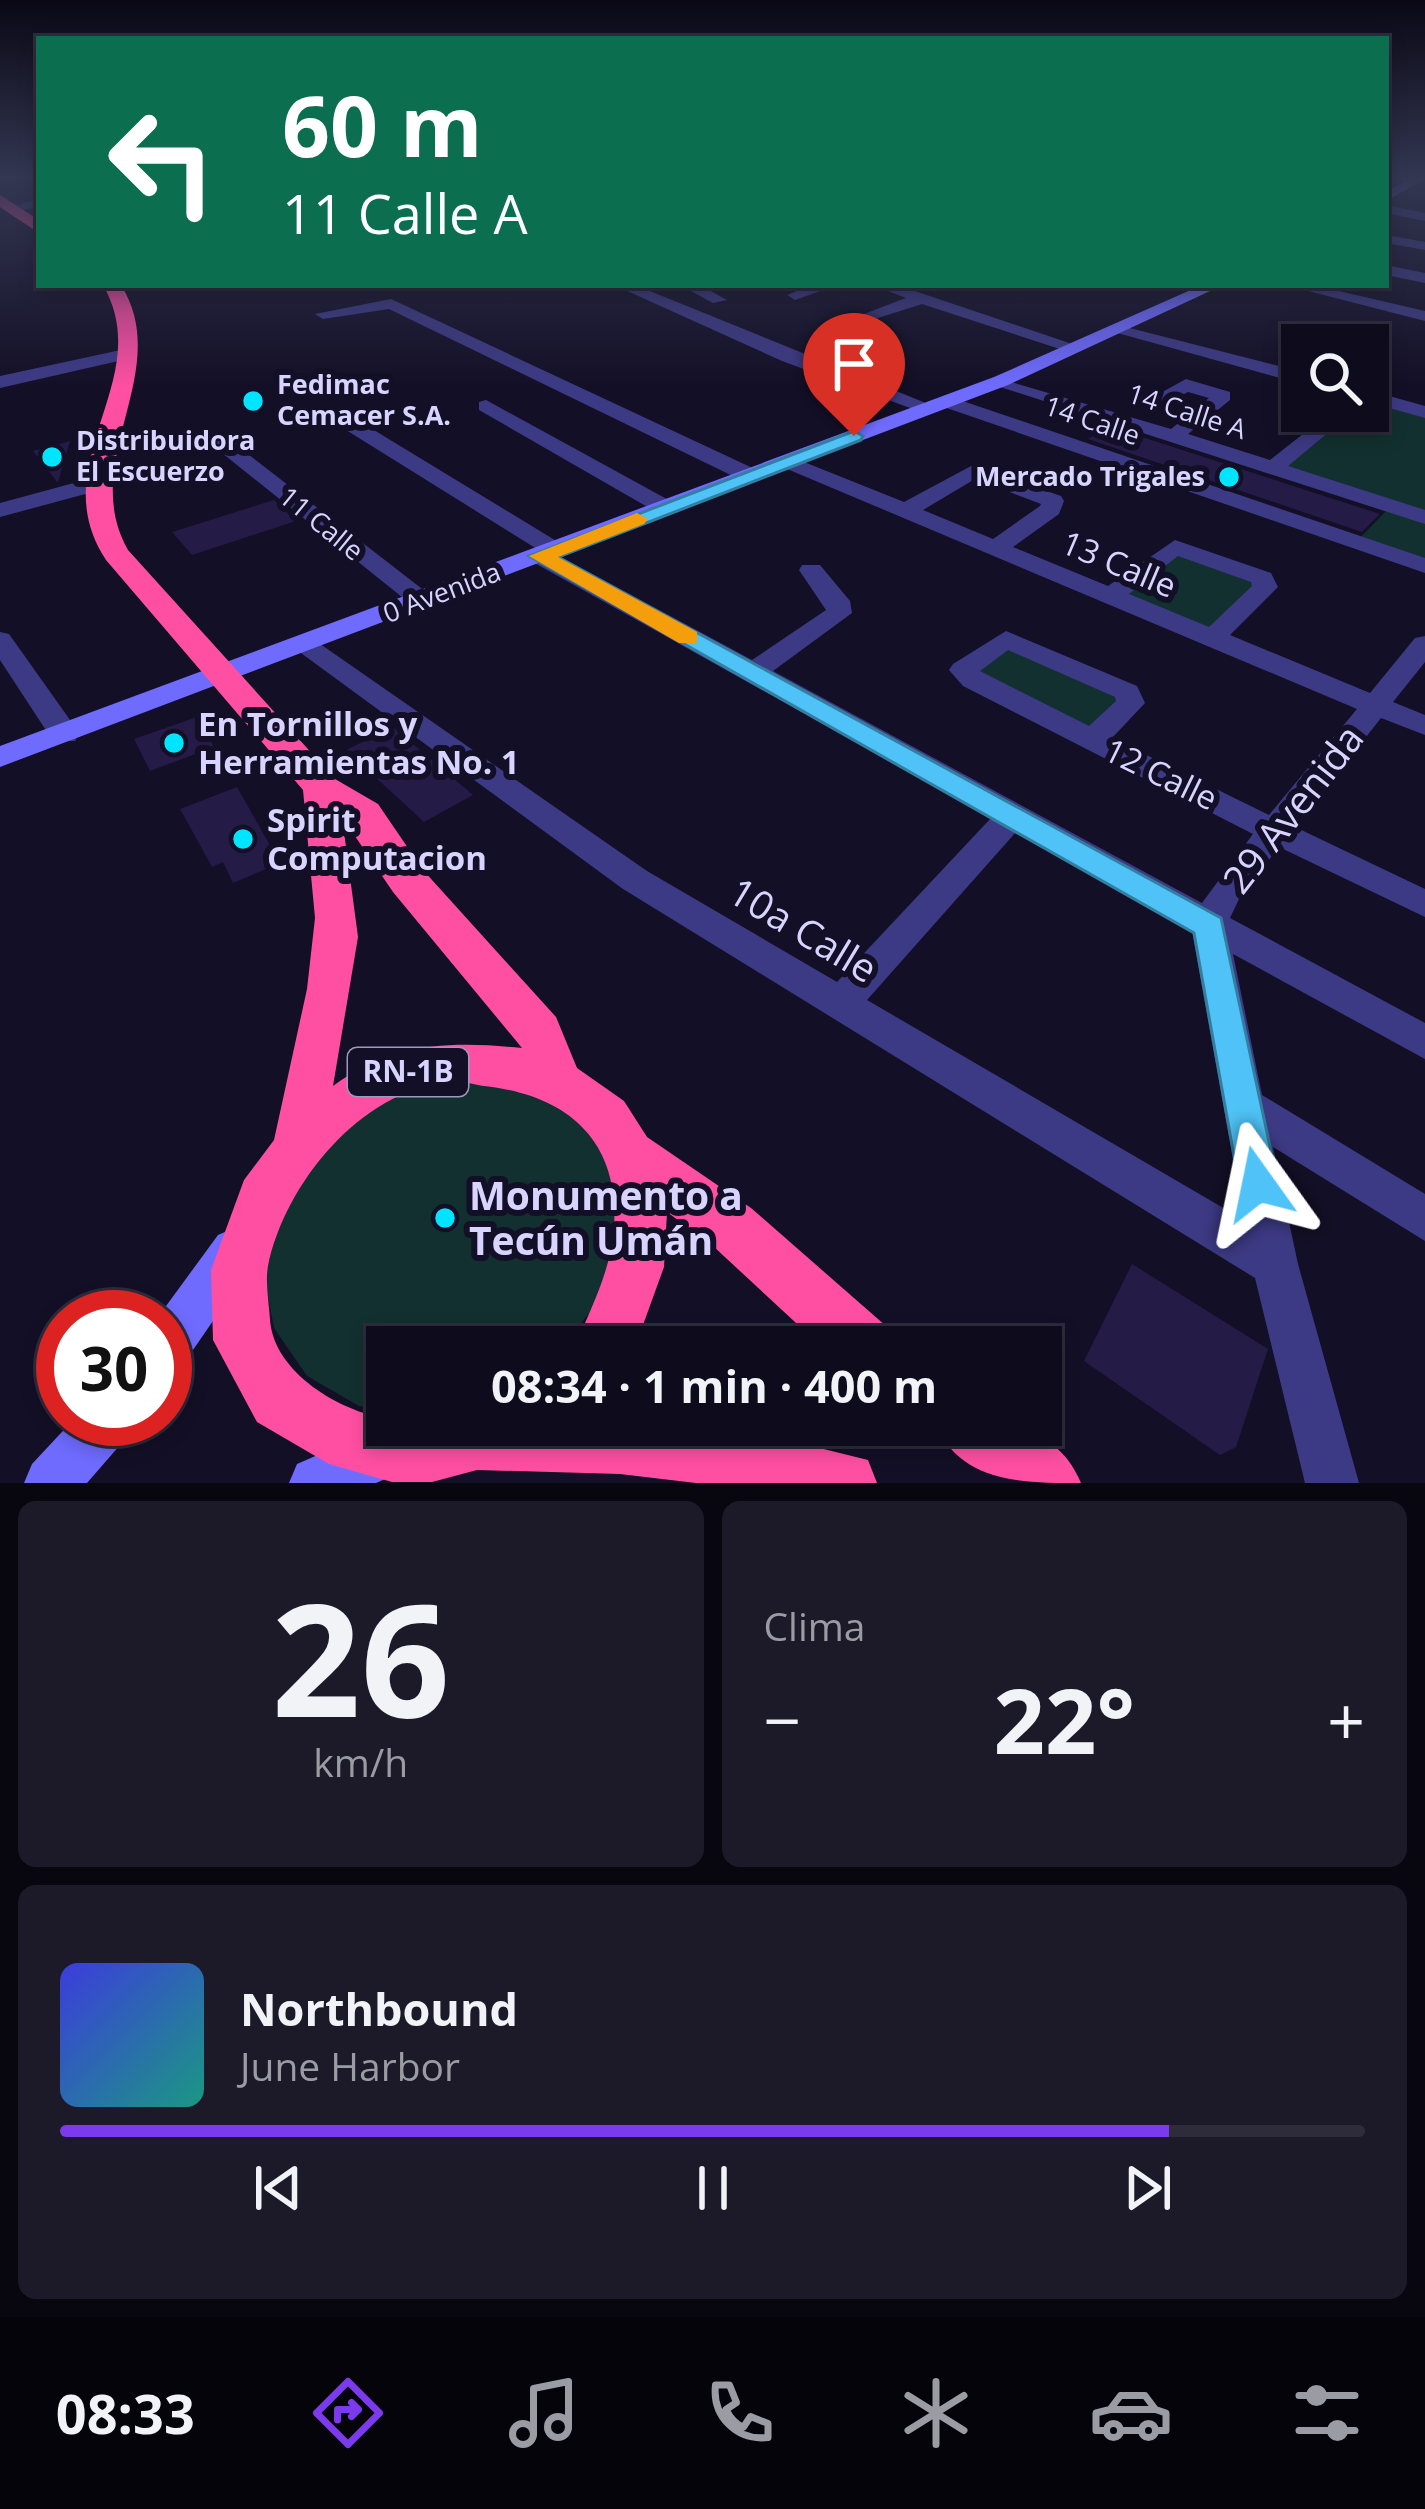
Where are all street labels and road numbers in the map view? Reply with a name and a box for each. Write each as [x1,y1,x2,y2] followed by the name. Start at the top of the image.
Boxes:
[1123,374,1252,447] street label: 14 Calle A
[1040,386,1145,453] street label: 14 Calle
[272,477,372,568] street label: 11 Calle
[1055,519,1184,608] street label: 13 Calle
[377,552,506,631] street label: 0 Avenida
[1209,713,1374,903] street label: 29 Avenida
[1097,727,1225,820] street label: 12 Calle
[720,864,888,994] street label: 10a Calle
[348,1048,468,1096] road number: RN-1B

